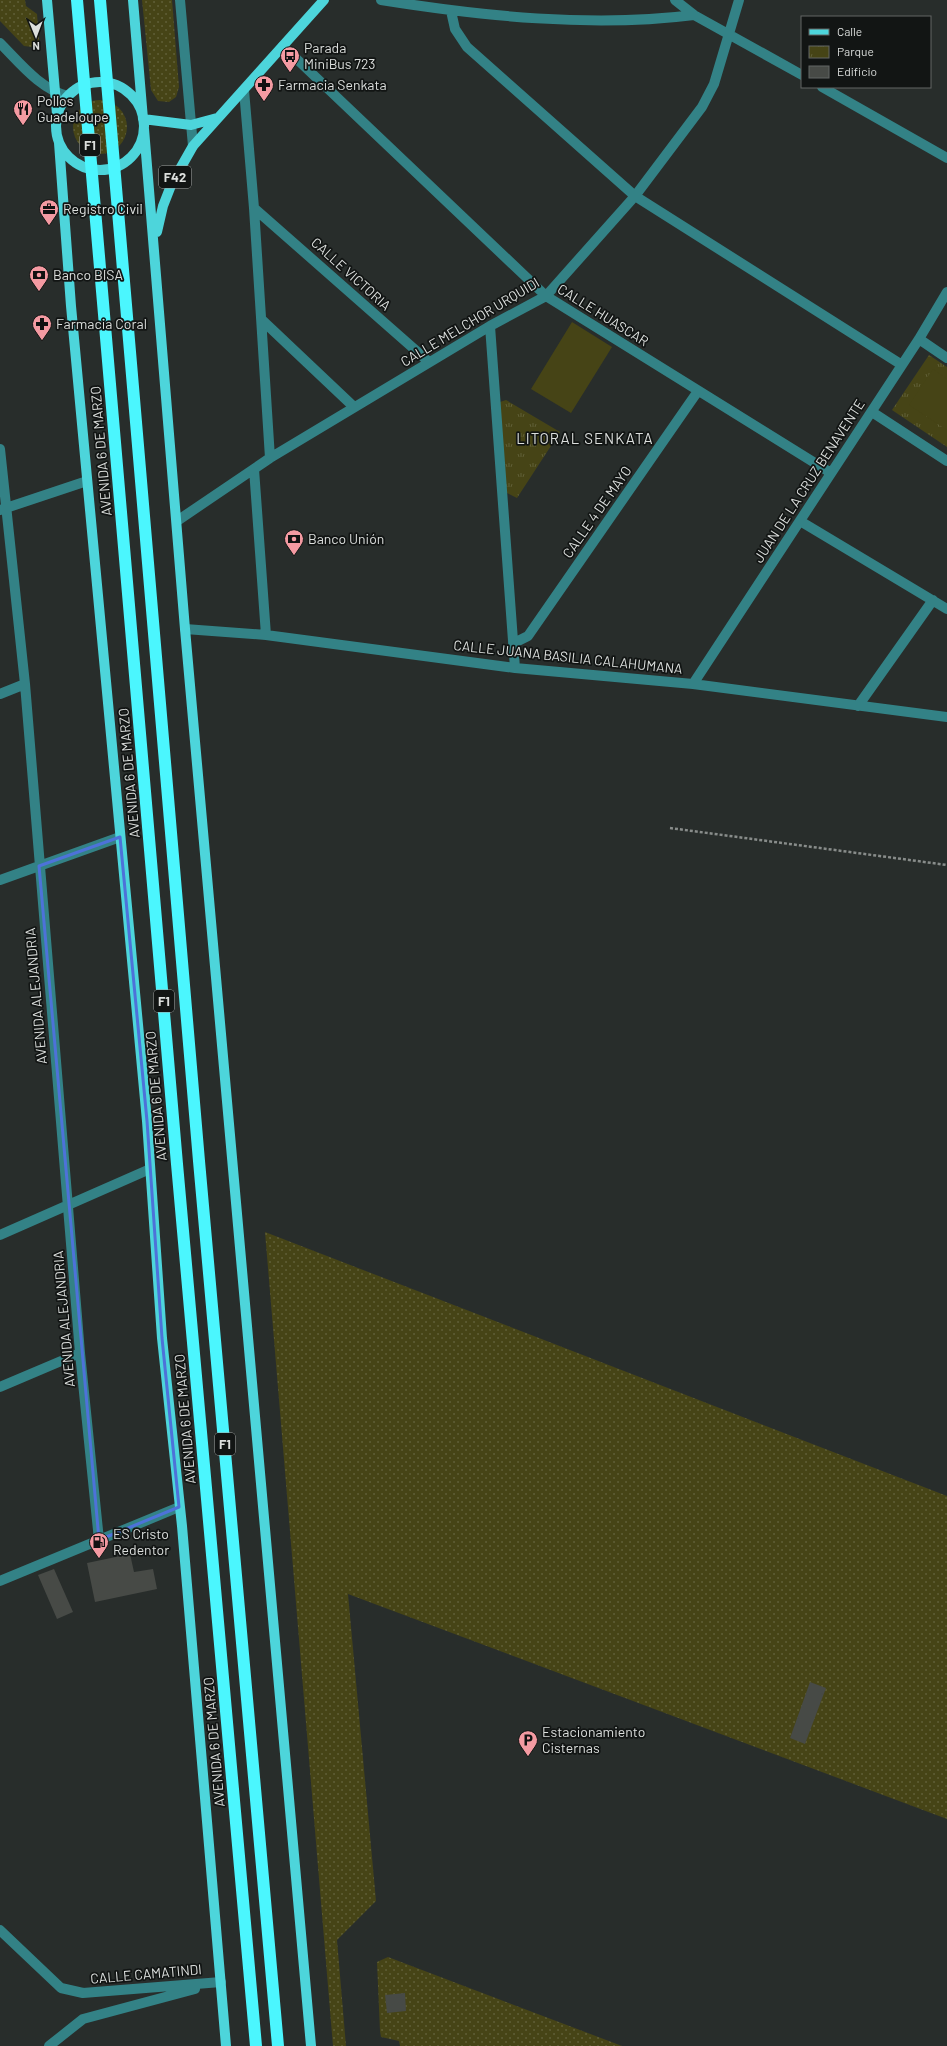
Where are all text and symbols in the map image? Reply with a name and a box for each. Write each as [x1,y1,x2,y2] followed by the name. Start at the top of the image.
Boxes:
[16,16,56,56] north arrow
[801,16,931,88] legend
[837,24,862,38] text: Calle
[304,39,376,72] place label: Parada MiniBus 723
[32,40,40,53] text: N
[837,44,874,58] text: Parque
[279,45,301,73] bus stop icon: Parada MiniBus 723
[837,64,877,78] text: Edificio
[253,74,275,102] pharmacy icon: Farmacia Senkata
[278,76,387,93] place label: Farmacia Senkata
[37,92,109,125] place label: Pollos Guadeloupe
[12,98,34,126] restaurant icon: Pollos Guadeloupe
[80,134,100,156] road number: F1
[159,166,191,188] road number: F42
[38,198,60,226] office icon: Registro Civil
[63,200,143,217] place label: Registro Civil
[308,233,395,314] street label: CALLE VICTORIA
[28,264,50,292] bank icon: Banco BISA
[53,266,124,283] place label: Banco BISA
[397,273,542,370] street label: CALLE MELCHOR URQUIDI
[555,280,652,349] street label: CALLE HUASCAR
[31,313,53,341] pharmacy icon: Farmacia Coral
[56,315,147,332] place label: Farmacia Coral
[86,385,115,517] street label: AVENIDA 6 DE MARZO
[749,396,868,566] street label: JUAN DE LA CRUZ BENAVENTE
[516,429,654,447] district label: LITORAL SENKATA
[559,462,635,561] street label: CALLE 4 DE MAYO
[283,528,305,556] bank icon: Banco Unión
[308,530,384,547] place label: Banco Unión
[453,636,684,677] street label: CALLE JUANA BASILIA CALAHUMANA
[114,707,143,839] street label: AVENIDA 6 DE MARZO
[21,927,50,1065] street label: AVENIDA ALEJANDRIA
[154,990,174,1012] road number: F1
[141,1030,170,1162] street label: AVENIDA 6 DE MARZO
[49,1250,78,1388] street label: AVENIDA ALEJANDRIA
[170,1353,199,1485] street label: AVENIDA 6 DE MARZO
[215,1433,235,1455] road number: F1
[113,1525,169,1558] place label: ES Cristo Redentor
[88,1531,110,1559] fuel station icon: ES Cristo Redentor
[199,1676,228,1808] street label: AVENIDA 6 DE MARZO
[542,1723,645,1756] place label: Estacionamiento Cisternas
[517,1729,539,1757] parking icon: Estacionamiento Cisternas
[89,1960,202,1987] street label: CALLE CAMATINDI

